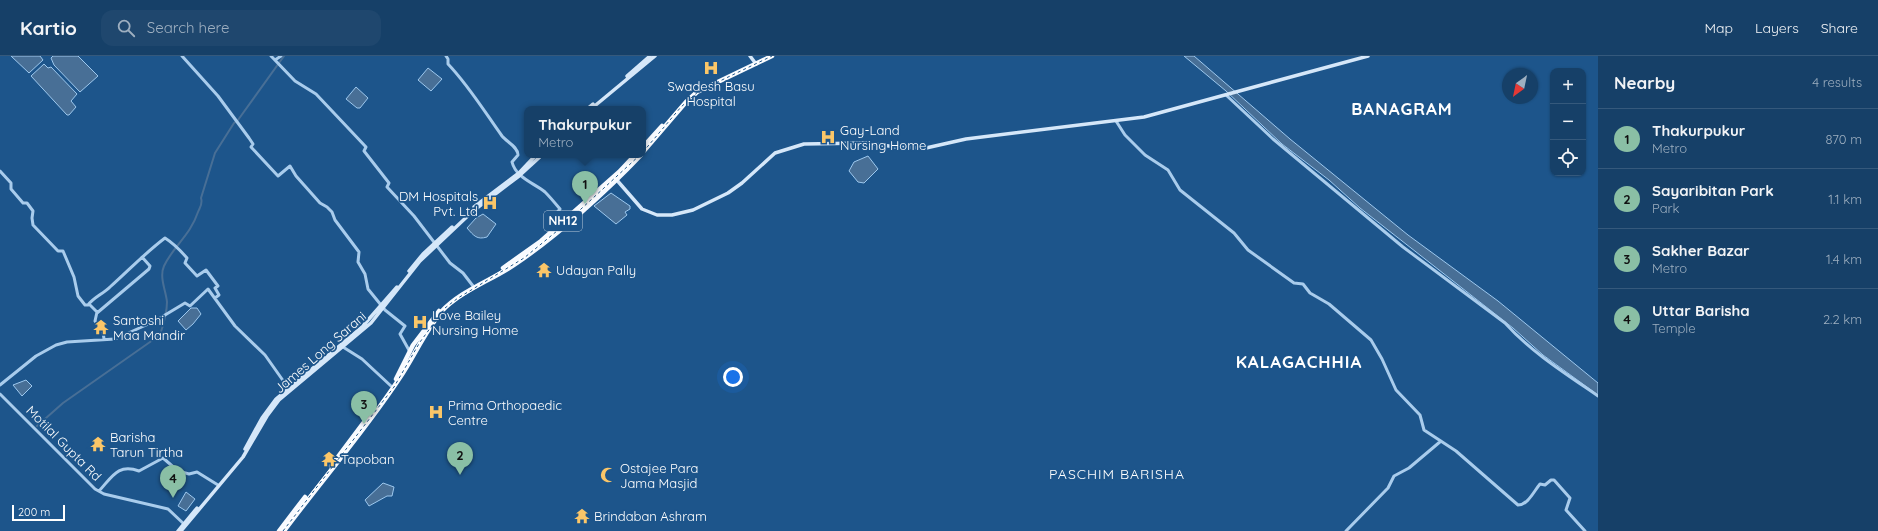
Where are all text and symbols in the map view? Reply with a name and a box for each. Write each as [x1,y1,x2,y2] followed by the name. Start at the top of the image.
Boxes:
[101,10,381,46] search box
[20,16,77,40] text: Kartio
[115,17,137,39] icon: search
[147,18,230,37] text: Search here
[1704,19,1733,37] text: Map
[1755,19,1799,37] text: Layers
[1821,19,1858,37] text: Share
[702,59,720,77] hospital icon: Swadesh Basu Hospital
[1502,68,1538,104] north arrow
[1550,68,1586,176] map controls
[1550,68,1586,104] button: +
[1614,72,1675,93] text: Nearby
[1812,74,1862,90] text: 4 results
[667,78,755,109] place label: Swadesh Basu Hospital
[1351,98,1453,119] district label: BANAGRAM
[1550,104,1586,140] button: −
[524,106,646,158] popup
[538,115,632,134] text: Thakurpukur
[1652,121,1745,140] text: Thakurpukur
[840,122,926,153] place label: Gay-Land Nursing Home
[819,128,837,146] hospital icon: Gay-Land Nursing Home
[1624,131,1630,147] text: 1
[1826,131,1862,147] text: 870 m
[538,134,573,150] text: Metro
[1550,140,1586,176] button: locate
[1652,140,1687,156] text: Metro
[572,171,598,204] pin: 1
[1652,181,1774,200] text: Sayaribitan Park
[399,188,478,219] place label: DM Hospitals Pvt. Ltd
[1623,191,1631,207] text: 2
[1828,191,1862,207] text: 1.1 km
[481,194,499,212] hospital icon: DM Hospitals Pvt. Ltd
[1652,200,1680,216] text: Park
[544,211,582,231] road number: NH12
[1652,241,1750,260] text: Sakher Bazar
[1624,251,1630,267] text: 3
[1826,251,1862,267] text: 1.4 km
[1652,260,1687,276] text: Metro
[535,261,553,279] temple icon: Udayan Pally
[556,262,636,278] place label: Udayan Pally
[1652,301,1750,320] text: Uttar Barisha
[432,307,518,338] place label: Love Bailey Nursing Home
[271,308,369,396] street label: James Long Sarani
[1623,311,1631,327] text: 4
[1823,311,1862,327] text: 2.2 km
[113,312,185,343] place label: Santoshi Maa Mandir
[411,313,429,331] hospital icon: Love Bailey Nursing Home
[92,318,110,336] temple icon: Santoshi Maa Mandir
[1652,320,1696,336] text: Temple
[1236,351,1362,372] district label: KALAGACHHIA
[723,367,743,387] your location
[351,391,377,424] pin: 3
[448,397,562,428] place label: Prima Orthopaedic Centre
[23,402,105,484] street label: Motilal Gupta Rd
[427,403,445,421] hospital icon: Prima Orthopaedic Centre
[110,429,183,460] place label: Barisha Tarun Tirtha
[89,435,107,453] temple icon: Barisha Tarun Tirtha
[447,442,473,475] pin: 2
[320,450,338,468] temple icon: Tapoban
[341,451,394,467] place label: Tapoban
[620,460,698,491] place label: Ostajee Para Jama Masjid
[160,465,186,498] pin: 4
[1049,465,1185,483] district label: PASCHIM BARISHA
[599,466,617,484] mosque icon: Ostajee Para Jama Masjid
[12,503,65,522] scale bar
[18,505,50,519] text: 200 m
[573,507,591,525] temple icon: Brindaban Ashram
[594,508,707,524] place label: Brindaban Ashram

